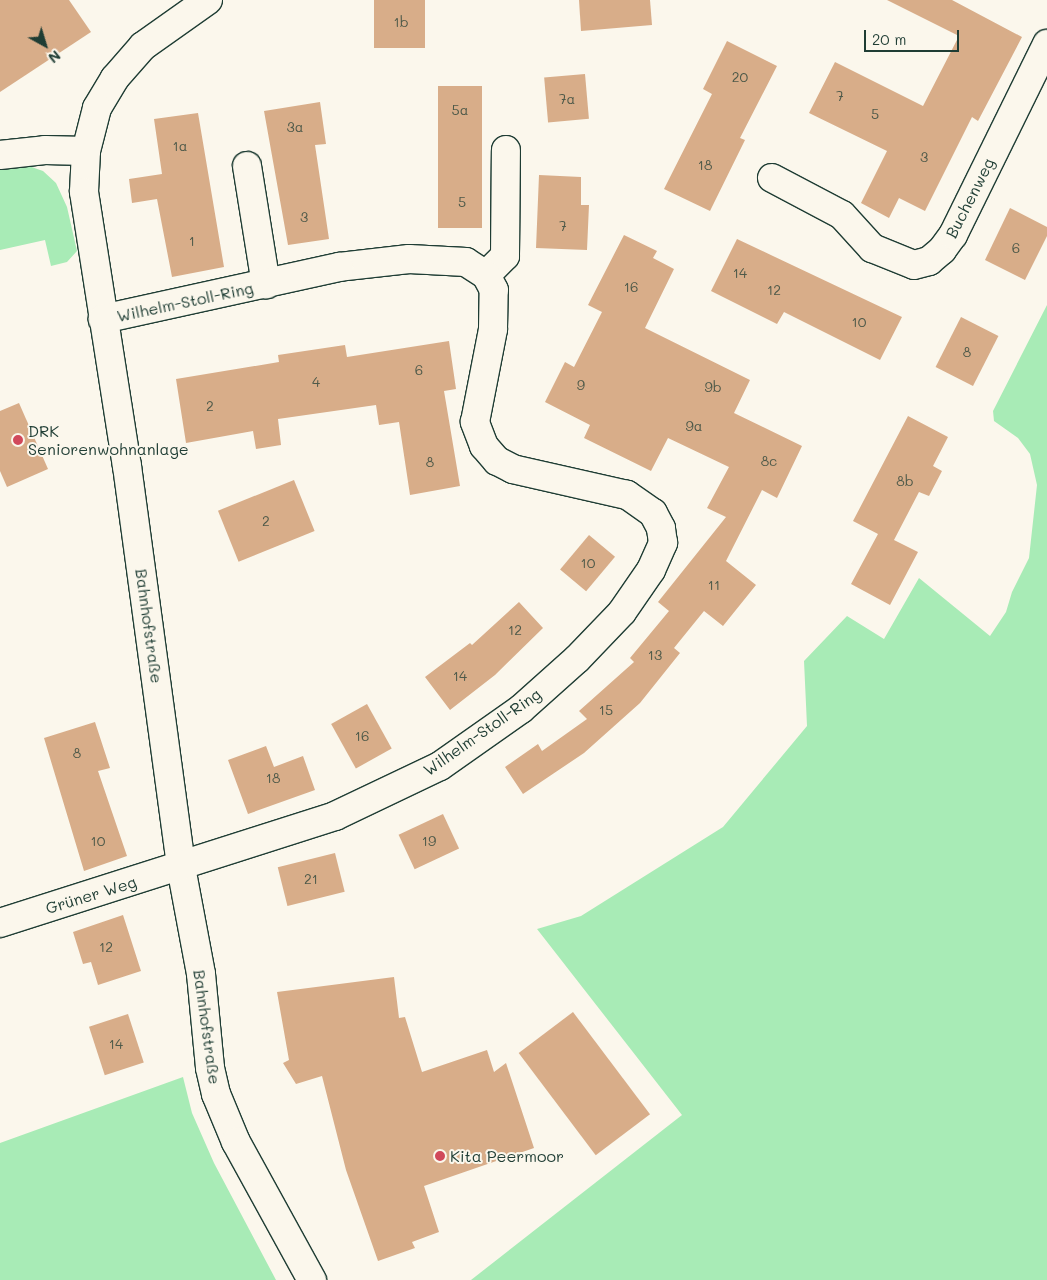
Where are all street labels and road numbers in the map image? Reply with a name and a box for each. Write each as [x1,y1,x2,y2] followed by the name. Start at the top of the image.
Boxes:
[942,155,998,241] street label: Buchenweg
[115,278,255,326] street label: Wilhelm-Stoll-Ring
[131,568,167,684] street label: Bahnhofstraße
[420,684,544,780] street label: Wilhelm-Stoll-Ring
[43,872,139,918] street label: Grüner Weg
[189,969,225,1085] street label: Bahnhofstraße

